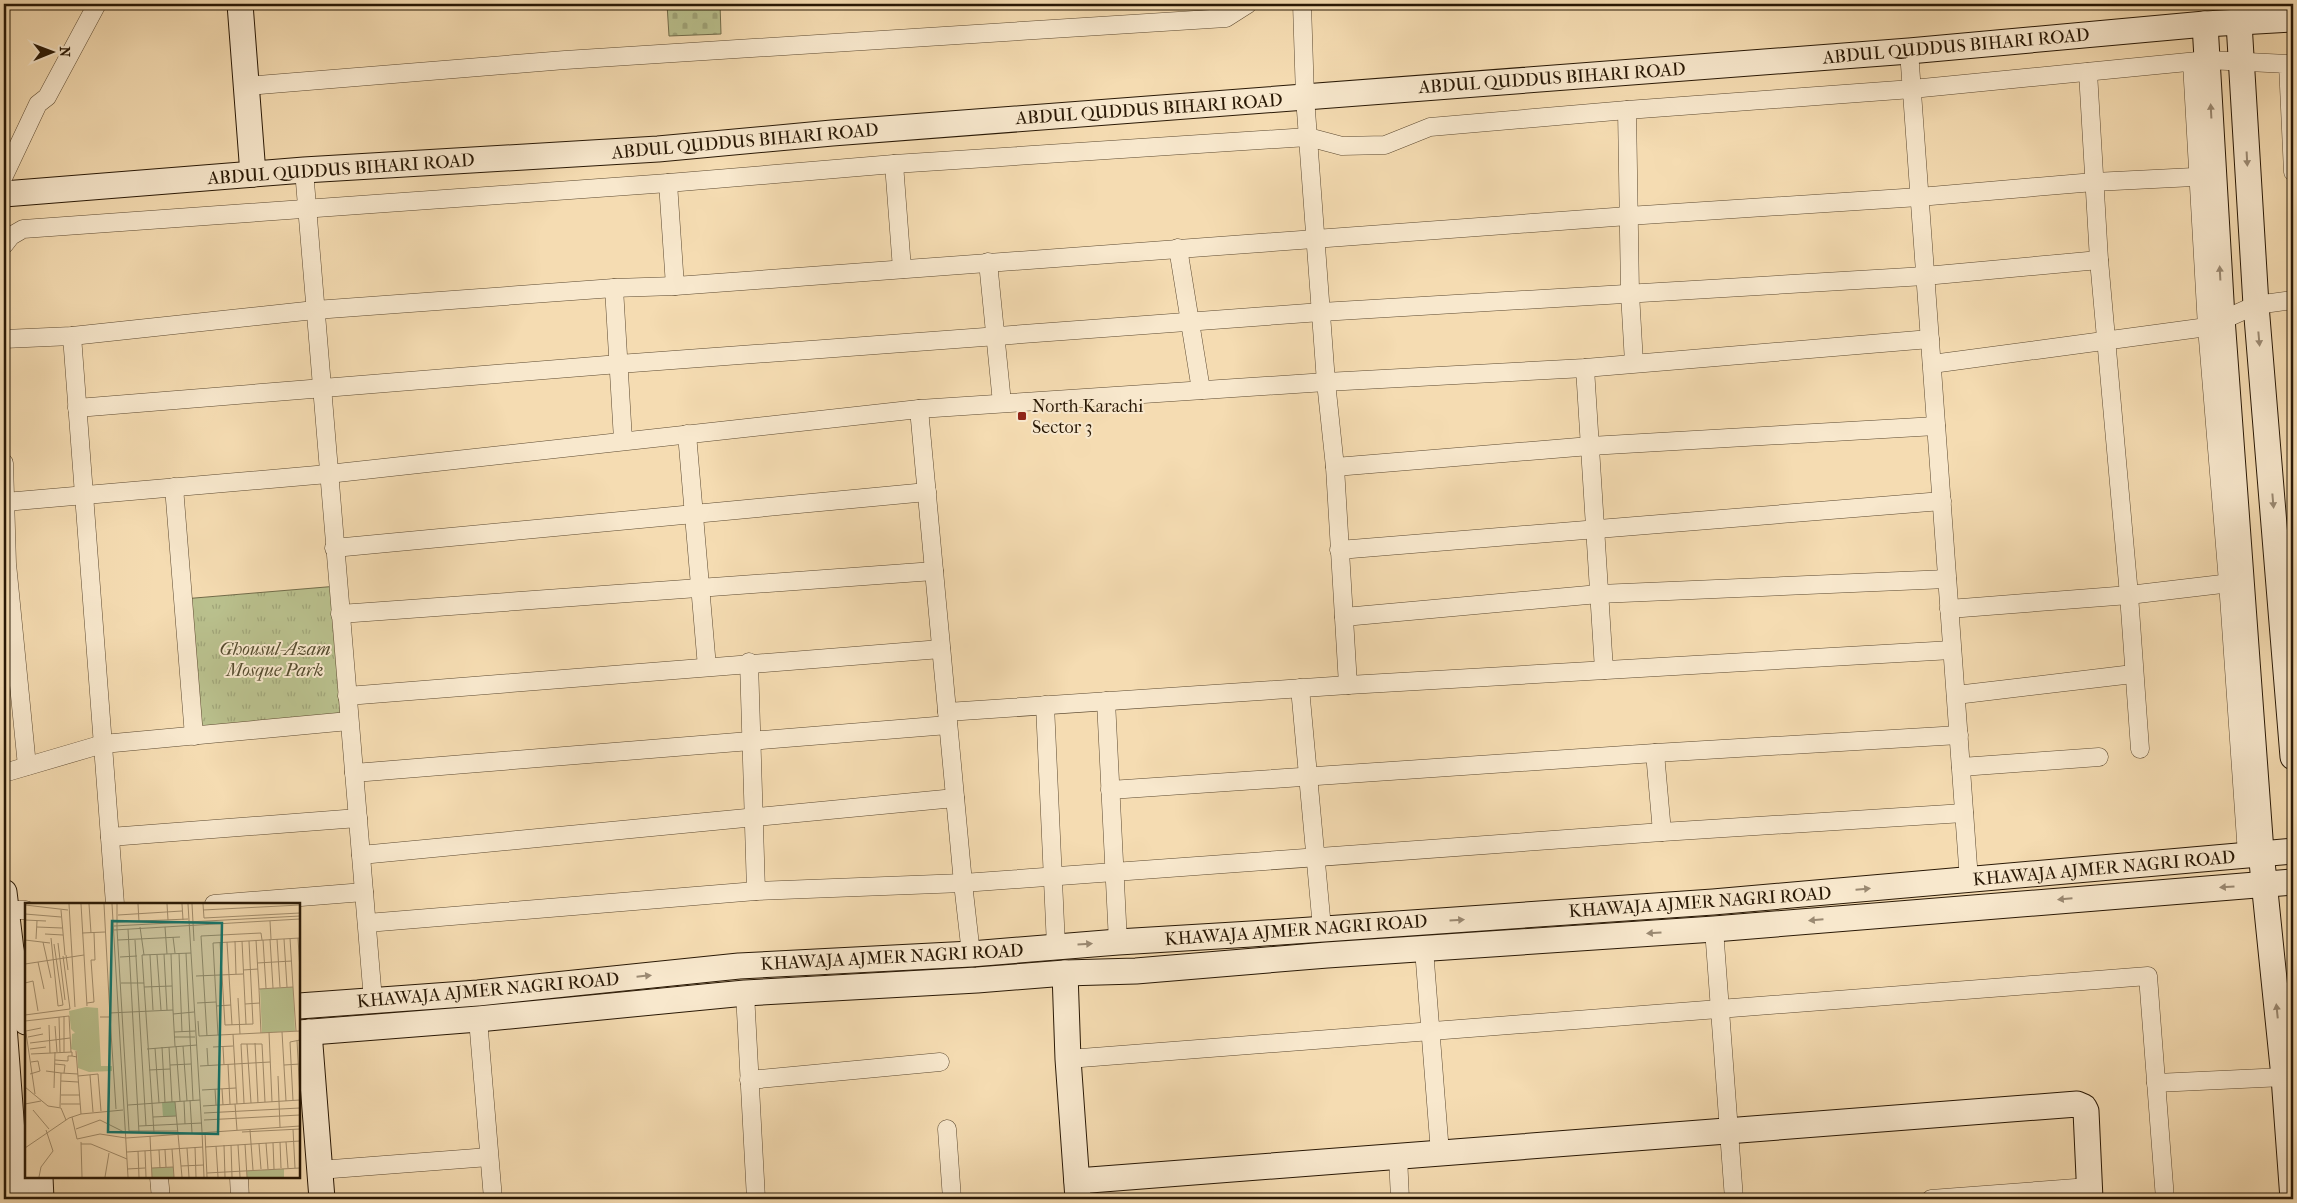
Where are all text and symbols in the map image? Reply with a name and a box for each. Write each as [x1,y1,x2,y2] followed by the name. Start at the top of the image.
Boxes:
[1821,24,2090,69] street label: ABDUL QUDDUS BIHARI ROAD
[28,28,78,78] north arrow
[56,46,73,58] text: N
[1417,59,1686,98] street label: ABDUL QUDDUS BIHARI ROAD
[1014,90,1283,129] street label: ABDUL QUDDUS BIHARI ROAD
[2206,103,2214,119] one-way arrow
[610,119,879,164] street label: ABDUL QUDDUS BIHARI ROAD
[206,150,475,189] street label: ABDUL QUDDUS BIHARI ROAD
[2243,152,2251,168] one-way arrow
[2215,265,2223,281] one-way arrow
[2255,331,2263,347] one-way arrow
[1032,396,1144,438] place label: North Karachi Sector 3
[1016,410,1028,422] marker: North Karachi Sector 3
[2269,493,2277,509] one-way arrow
[219,639,331,681] park label: Ghousul-Azam Mosque Park
[1972,847,2236,890] street label: KHAWAJA AJMER NAGRI ROAD
[1568,883,1832,922] street label: KHAWAJA AJMER NAGRI ROAD
[2219,883,2235,891] one-way arrow
[1855,885,1871,893] one-way arrow
[2057,896,2073,904] one-way arrow
[25,903,300,1178] inset map
[1164,911,1428,950] street label: KHAWAJA AJMER NAGRI ROAD
[1449,916,1465,924] one-way arrow
[1808,916,1824,924] one-way arrow
[1646,929,1662,937] one-way arrow
[760,940,1024,975] street label: KHAWAJA AJMER NAGRI ROAD
[1077,940,1093,948] one-way arrow
[356,969,620,1012] street label: KHAWAJA AJMER NAGRI ROAD
[636,972,652,980] one-way arrow
[2273,1003,2281,1019] one-way arrow

